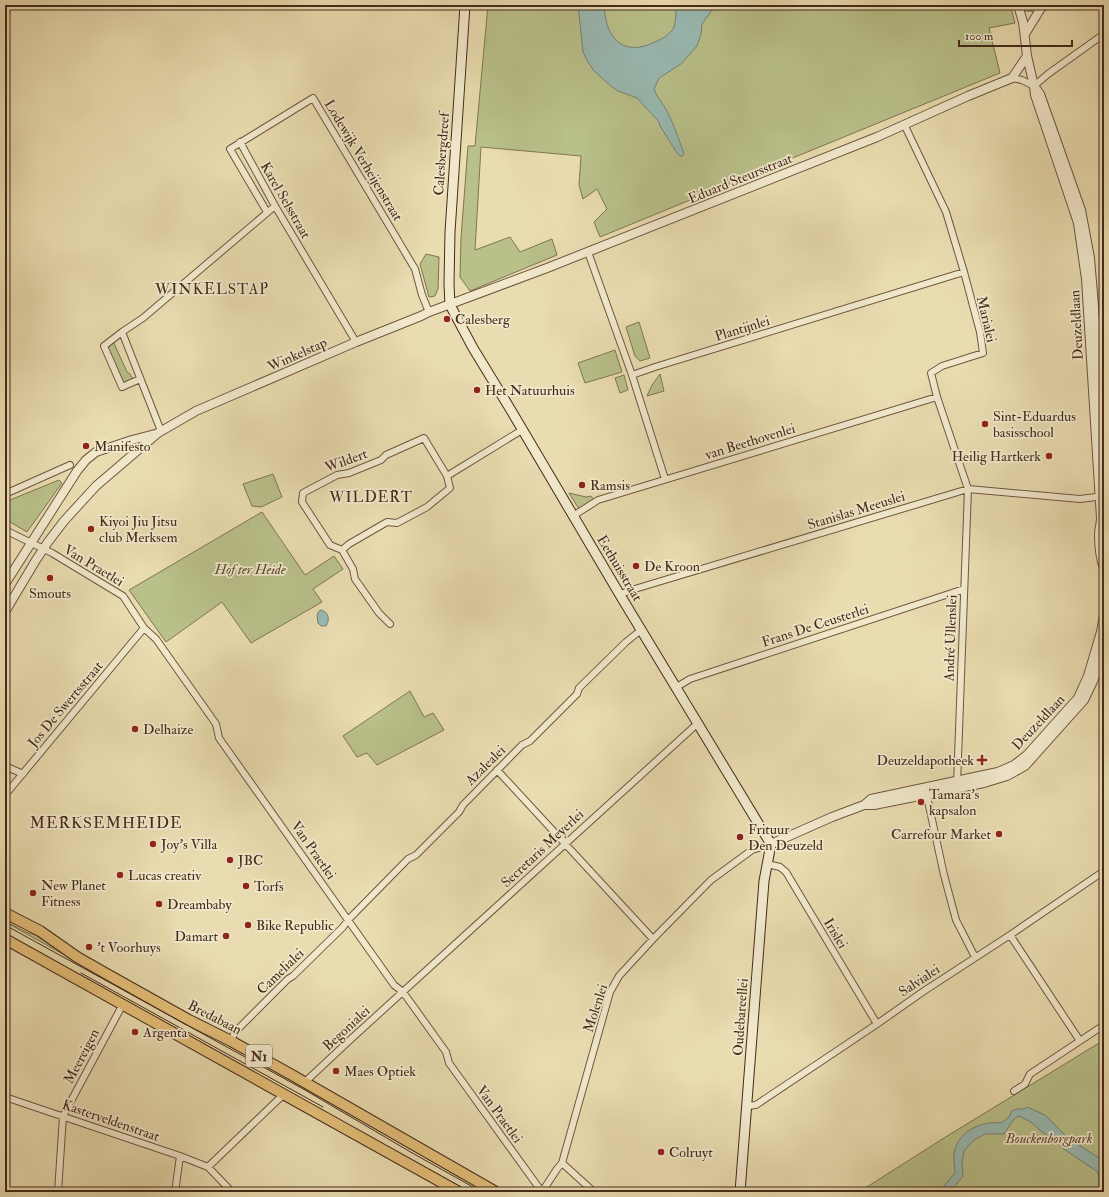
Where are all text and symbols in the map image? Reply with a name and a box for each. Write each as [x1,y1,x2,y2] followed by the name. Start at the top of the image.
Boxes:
[959,22,1072,48] scale bar
[965,29,994,44] text: 100 m
[321,97,407,224] street label: Lodewijk Verheijenstraat
[430,109,453,196] street label: Calesbergdreef
[686,150,795,207] street label: Eduard Steursstraat
[257,159,315,242] street label: Karel Selsstraat
[154,280,269,299] district label: WINKELSTAP
[1066,290,1087,360] street label: Deuzeldlaan
[973,294,1000,344] street label: Marialei
[455,311,511,328] place label: Calesberg
[713,312,772,345] street label: Plantijnlei
[442,314,452,324] marker: Calesberg
[264,334,330,376] street label: Winkelstap
[485,382,575,399] place label: Het Natuurhuis
[472,385,482,395] marker: Het Natuurhuis
[993,408,1076,441] place label: Sint-Eduardus basisschool
[980,419,990,429] marker: Sint-Eduardus basisschool
[702,420,798,464] street label: van Beethovenlei
[94,438,151,455] place label: Manifesto
[81,441,91,451] marker: Manifesto
[322,445,370,476] street label: Wildert
[952,448,1041,465] place label: Heilig Hartkerk
[1044,451,1054,461] marker: Heilig Hartkerk
[590,477,630,494] place label: Ramsis
[577,480,587,490] marker: Ramsis
[328,488,413,507] district label: WILDERT
[805,488,907,533] street label: Stanislas Meeuslei
[99,513,178,546] place label: Kiyoi Jiu Jitsu club Merksem
[86,524,96,534] marker: Kiyoi Jiu Jitsu club Merksem
[593,532,646,605] street label: Eethuisstraat
[61,541,127,590] street label: Van Praetlei
[644,558,700,575] place label: De Kroon
[213,561,286,578] park label: Hof ter Heide
[631,561,641,571] marker: De Kroon
[45,573,55,583] marker: Smouts
[29,585,71,602] place label: Smouts
[940,594,961,683] street label: André Ullenslei
[760,600,871,651] street label: Frans De Ceusterlei
[24,657,107,752] street label: Jos De Swertsstraat
[1008,691,1068,754] street label: Deuzeldlaan
[143,721,193,738] place label: Delhaize
[130,724,140,734] marker: Delhaize
[461,742,509,790] street label: Azalealei
[877,752,974,770] place label: Deuzeldapotheek
[977,755,987,765] marker: Deuzeldapotheek
[929,786,980,820] place label: Tamara's kapsalon
[916,797,926,807] marker: Tamara's kapsalon
[498,806,588,892] street label: Secretaris Meyerlei
[30,813,182,833] district label: MERKSEMHEIDE
[287,818,340,883] street label: Van Praetlei
[748,821,823,854] place label: Frituur Den Deuzeld
[891,826,991,843] place label: Carrefour Market
[994,829,1004,839] marker: Carrefour Market
[735,832,745,842] marker: Frituur Den Deuzeld
[160,836,217,854] place label: Joy's Villa
[148,839,158,849] marker: Joy's Villa
[237,852,263,869] place label: JBC
[225,855,235,865] marker: JBC
[128,867,202,884] place label: Lucas creativ
[115,870,125,880] marker: Lucas creativ
[41,877,106,910] place label: New Planet Fitness
[254,878,284,895] place label: Torfs
[241,881,251,891] marker: Torfs
[28,888,38,898] marker: New Planet Fitness
[167,896,232,914] place label: Dreambaby
[154,899,164,909] marker: Dreambaby
[820,915,851,952] street label: Irislei
[256,917,334,935] place label: Bike Republic
[243,920,253,930] marker: Bike Republic
[174,928,218,945] place label: Damart
[221,931,231,941] marker: Damart
[97,939,161,957] place label: 't Voorhuys
[84,942,94,952] marker: 't Voorhuys
[253,945,308,998] street label: Camelialei
[896,960,943,1000] street label: Salvialei
[729,977,752,1056] street label: Oudebareellei
[580,982,611,1034] street label: Molenlei
[185,997,245,1038] street label: Bredabaan
[319,1002,374,1055] street label: Begonialei
[142,1024,187,1041] place label: Argenta
[60,1026,103,1087] street label: Meereigen
[130,1027,140,1037] marker: Argenta
[246,1045,272,1067] road number: N1
[344,1063,416,1081] place label: Maes Optiek
[331,1066,341,1076] marker: Maes Optiek
[473,1082,526,1147] street label: Van Praetlei
[60,1096,162,1145] street label: Kasterveldenstraat
[1004,1130,1093,1147] park label: Bouckenborgpark
[669,1144,713,1162] place label: Colruyt
[656,1147,666,1157] marker: Colruyt

